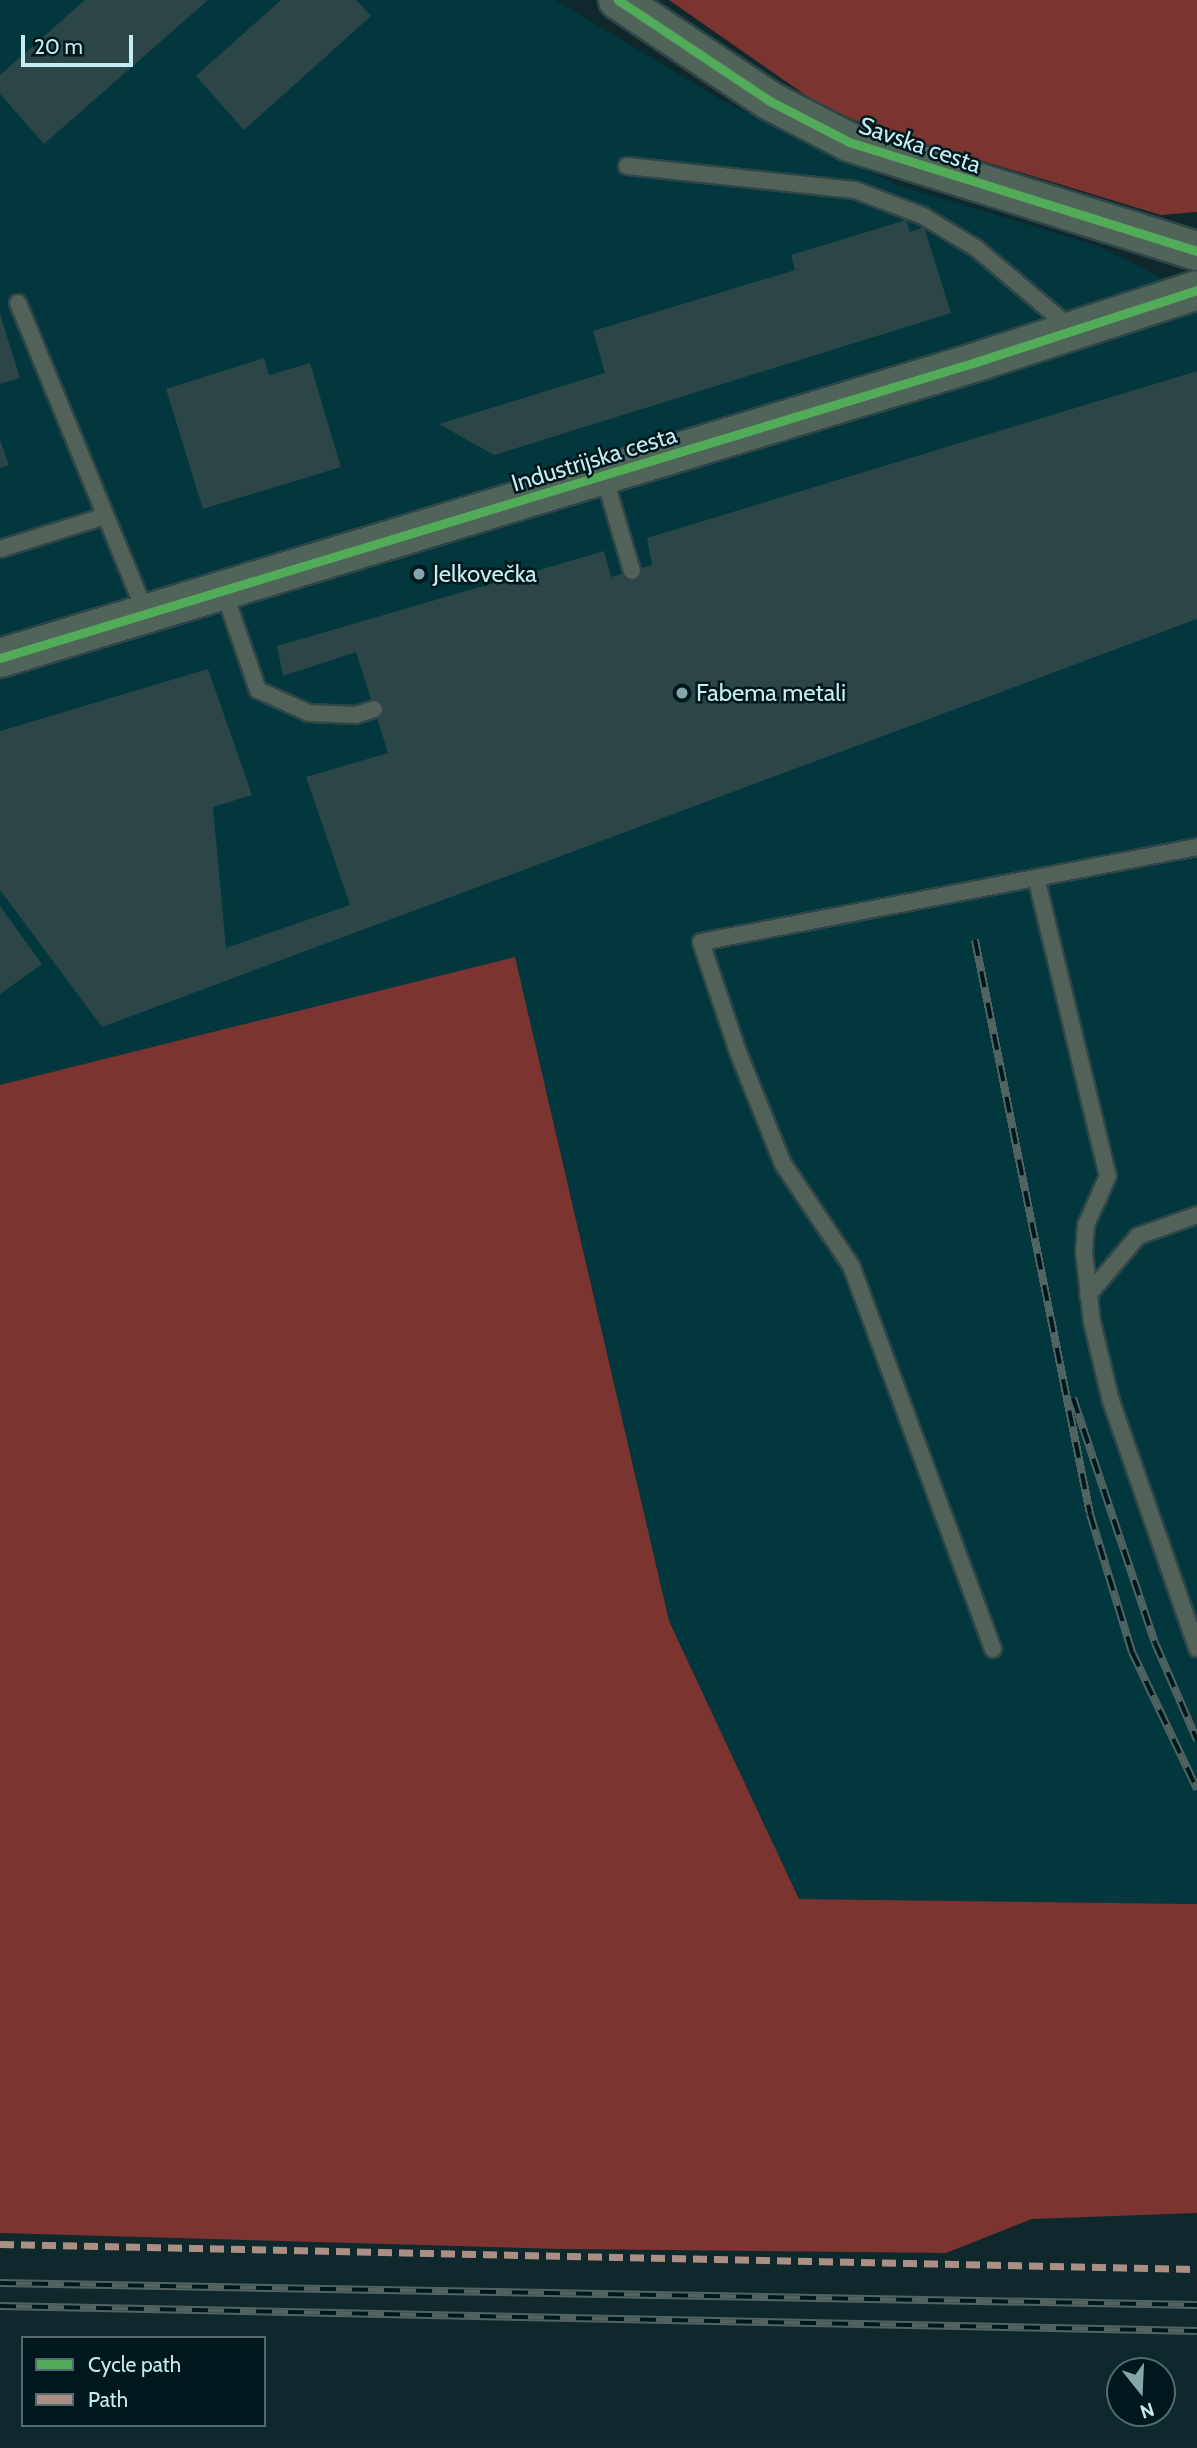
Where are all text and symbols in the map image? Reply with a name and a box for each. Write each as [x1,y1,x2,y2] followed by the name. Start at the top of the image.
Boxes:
[24,21,136,65] scale bar
[34,34,83,59] text: 20 m
[855,111,985,179] street label: Savska cesta
[508,420,680,498] street label: Industrijska cesta
[433,560,537,588] place label: Jelkovečka
[411,566,427,582] marker: Jelkovečka
[696,679,846,707] place label: Fabema metali
[674,685,690,701] marker: Fabema metali
[21,2336,266,2427] legend
[88,2352,181,2377] text: Cycle path
[1106,2357,1176,2427] north arrow
[88,2387,128,2412] text: Path
[1137,2398,1157,2424] text: N

